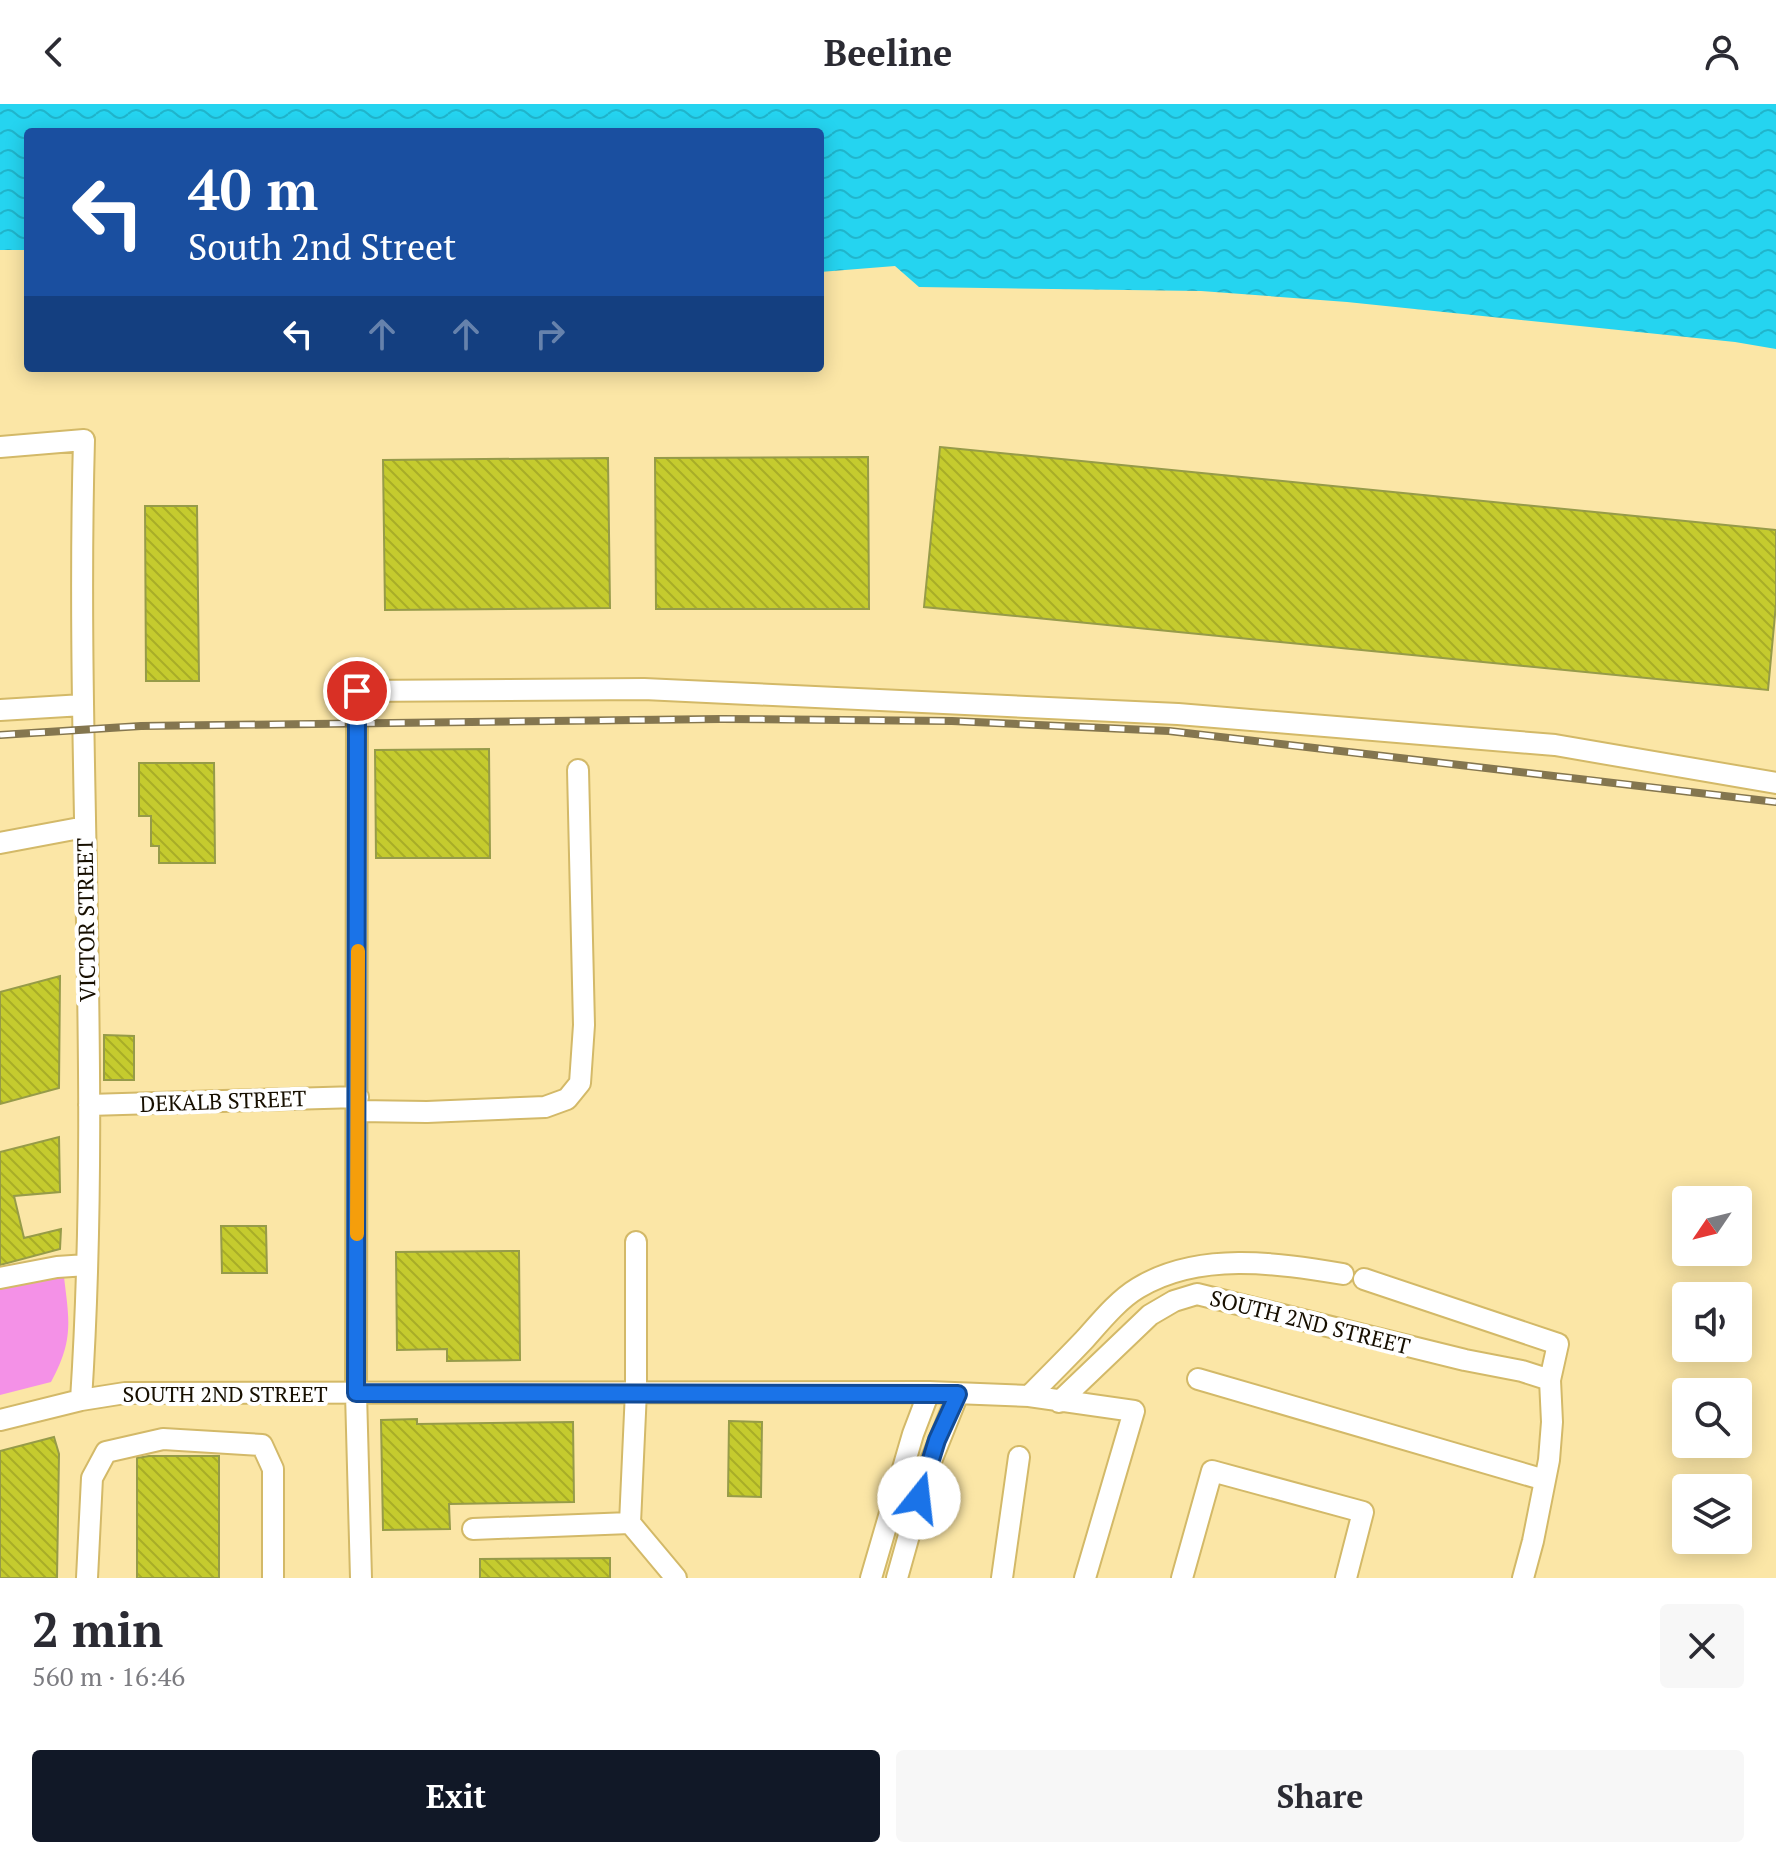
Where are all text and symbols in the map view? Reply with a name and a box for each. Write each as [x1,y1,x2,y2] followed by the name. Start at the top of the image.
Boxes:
[824,29,952,76] text: Beeline
[32,30,76,74] icon: back
[1700,30,1744,74] icon: person
[188,152,318,226] text: 40 m
[56,160,160,264] icon: left
[188,223,456,270] text: South 2nd Street
[276,312,320,356] icon: left
[360,312,404,356] icon: ahead
[444,312,488,356] icon: ahead
[528,312,572,356] icon: right
[323,657,391,725] pin
[335,669,379,713] icon: arrive
[70,837,101,1002] street label: VICTOR STREET
[139,1083,307,1118] street label: DEKALB STREET
[1672,1186,1752,1266] north arrow
[1672,1186,1752,1554] map controls
[1672,1282,1752,1362] button: sound
[1207,1283,1414,1361] street label: SOUTH 2ND STREET
[1672,1378,1752,1458] button: search
[122,1379,328,1408] street label: SOUTH 2ND STREET
[877,1456,961,1540] position arrow
[1672,1474,1752,1554] button: layers
[32,1597,163,1661] text: 2 min
[1660,1604,1744,1688] button: close
[32,1659,185,1693] text: 560 m · 16:46
[32,1750,880,1842] button: Exit
[896,1750,1744,1842] button: Share

